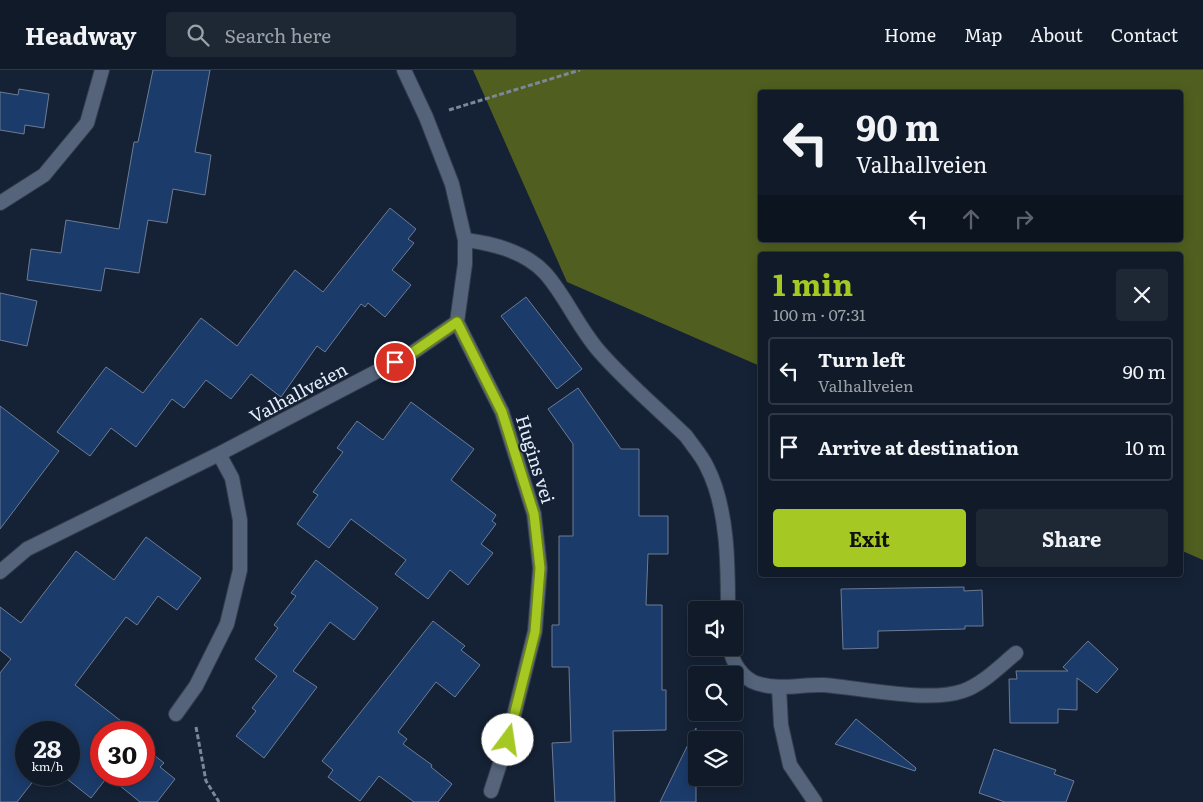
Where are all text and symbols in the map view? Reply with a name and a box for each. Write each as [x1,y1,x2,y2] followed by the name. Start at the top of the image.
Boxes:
[166,12,516,57] search box
[25,17,136,52] text: Headway
[184,21,212,49] icon: search
[224,21,331,49] text: Search here
[884,21,936,48] text: Home
[964,21,1002,48] text: Map
[1030,21,1083,48] text: About
[1111,21,1178,48] text: Contact
[856,100,940,152] text: 90 m
[773,110,838,175] icon: left
[856,147,987,180] text: Valhallveien
[904,205,932,233] icon: left
[957,205,985,233] icon: ahead
[1010,205,1038,233] icon: right
[773,261,853,305] text: 1 min
[1116,269,1168,321] button: close
[773,302,866,326] text: 100 m · 07:31
[374,341,416,383] pin
[818,345,905,373] text: Turn left
[381,348,409,376] icon: arrive
[244,355,352,429] street label: Valhallveien
[775,357,803,385] icon: left
[1123,357,1166,385] text: 90 m
[818,373,914,397] text: Valhallveien
[510,411,562,507] street label: Hugins vei
[775,433,803,461] icon: arrive
[818,433,1019,461] text: Arrive at destination
[1125,433,1166,461] text: 10 m
[773,509,966,567] button: Exit
[976,509,1168,567] button: Share
[688,601,743,786] map controls
[688,601,743,656] button: sound
[688,666,743,721] button: search
[481,713,533,765] position arrow
[90,721,155,786] speed limit sign: 30
[33,729,62,766] text: 28
[688,731,743,786] button: layers
[32,757,63,775] text: km/h

